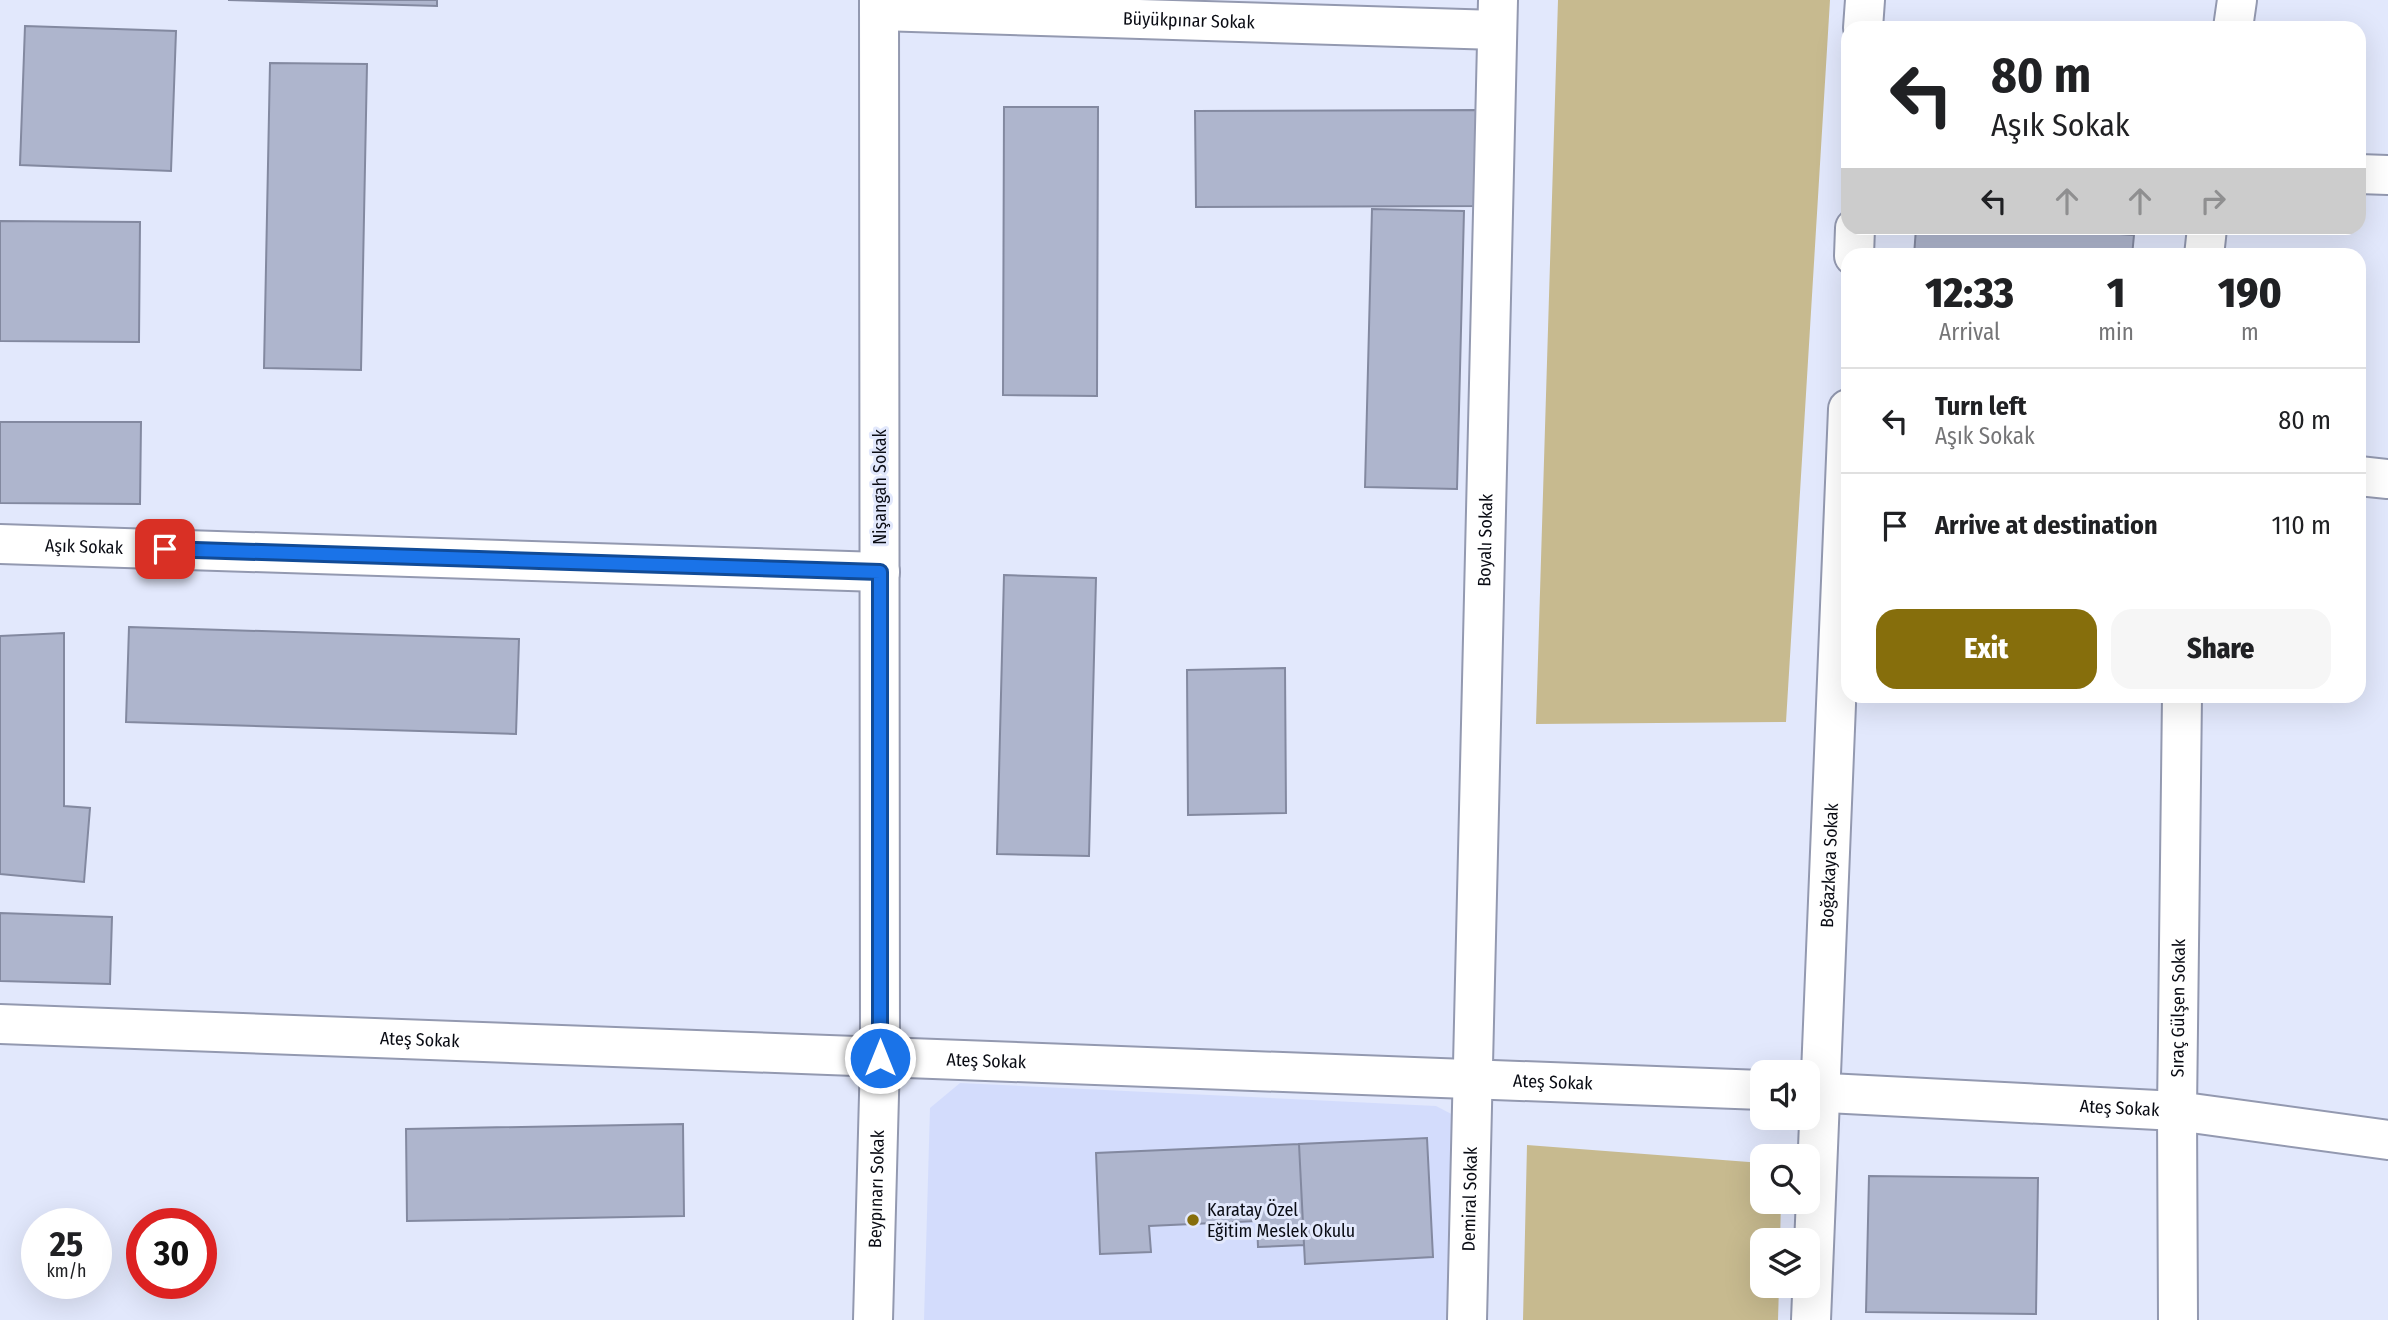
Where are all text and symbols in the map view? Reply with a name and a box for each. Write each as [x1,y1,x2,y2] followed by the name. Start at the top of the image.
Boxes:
[1123,8,1256,34] street label: Büyükpınar Sokak
[1991,46,2091,105] text: 80 m
[1876,49,1967,140] icon: left
[1991,106,2130,144] text: Aşık Sokak
[1975,182,2013,220] icon: left
[2048,182,2086,220] icon: ahead
[2121,182,2159,220] icon: ahead
[2194,182,2232,220] icon: right
[1925,268,2014,318] text: 12:33
[2107,268,2125,318] text: 1
[2218,268,2282,318] text: 190
[1939,318,2000,346] text: Arrival
[2098,318,2134,346] text: min
[2241,318,2259,346] text: m
[1935,391,2027,422] text: Turn left
[1876,402,1914,440] icon: left
[2278,405,2331,436] text: 80 m
[1935,422,2035,450] text: Aşık Sokak
[869,429,891,545] street label: Nişangah Sokak
[1473,493,1497,587] street label: Boyalı Sokak
[1876,507,1914,545] icon: arrive
[1935,510,2158,541] text: Arrive at destination
[2271,510,2331,541] text: 110 m
[135,519,195,579] pin
[146,530,184,568] icon: arrive
[45,534,124,559] street label: Aşık Sokak
[1876,609,2097,689] button: Exit
[2111,609,2331,689] button: Share
[1816,802,1843,928] street label: Boğazkaya Sokak
[2166,938,2190,1077] street label: Sıraç Gülşen Sokak
[843,1021,917,1095] position arrow
[379,1027,461,1052] street label: Ateş Sokak
[946,1048,1027,1073] street label: Ateş Sokak
[1750,1060,1820,1298] map controls
[1750,1060,1820,1130] button: sound
[1513,1070,1594,1095] street label: Ateş Sokak
[2079,1095,2161,1121] street label: Ateş Sokak
[864,1129,889,1248] street label: Beypınarı Sokak
[1750,1144,1820,1214] button: search
[1458,1146,1482,1252] street label: Demiral Sokak
[1207,1199,1355,1242] place label: Karatay Özel Eğitim Meslek Okulu
[126,1208,217,1299] speed limit sign: 30
[1185,1212,1201,1228] marker: Karatay Özel Eğitim Meslek Okulu
[50,1223,83,1265] text: 25
[1750,1228,1820,1298] button: layers
[46,1260,87,1282] text: km/h

